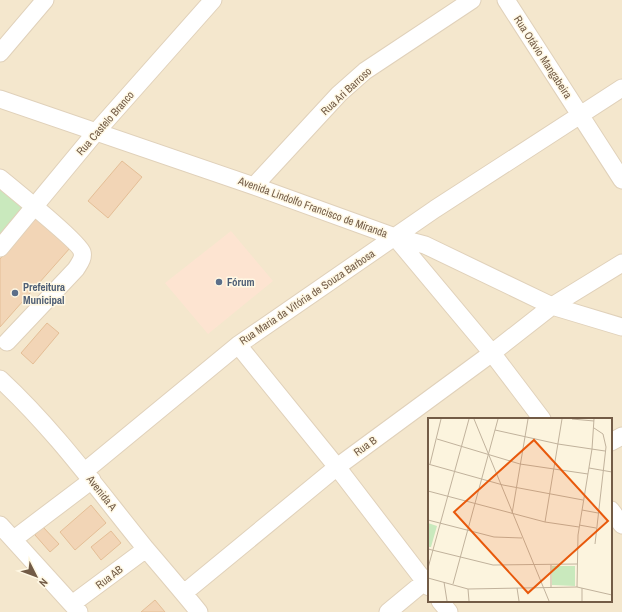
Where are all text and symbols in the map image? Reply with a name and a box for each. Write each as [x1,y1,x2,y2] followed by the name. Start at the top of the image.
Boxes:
[511,13,575,101] street label: Rua Otávio Mangabeira
[318,64,374,118] street label: Rua Ari Barroso
[73,88,137,158] street label: Rua Castelo Branco
[236,173,390,241] street label: Avenida Lindolfo Francisco de Miranda
[237,246,377,348] street label: Rua Maria da Vitória de Souza Barbosa
[227,275,255,289] place label: Fórum
[214,277,224,287] marker: Fórum
[23,280,65,307] place label: Prefeitura Municipal
[10,288,20,298] marker: Prefeitura Municipal
[428,418,612,602] inset map
[351,433,379,459] street label: Rua B
[83,472,121,514] street label: Avenida A
[16,556,56,596] north arrow
[93,562,125,592] street label: Rua AB
[36,576,51,590] text: N

